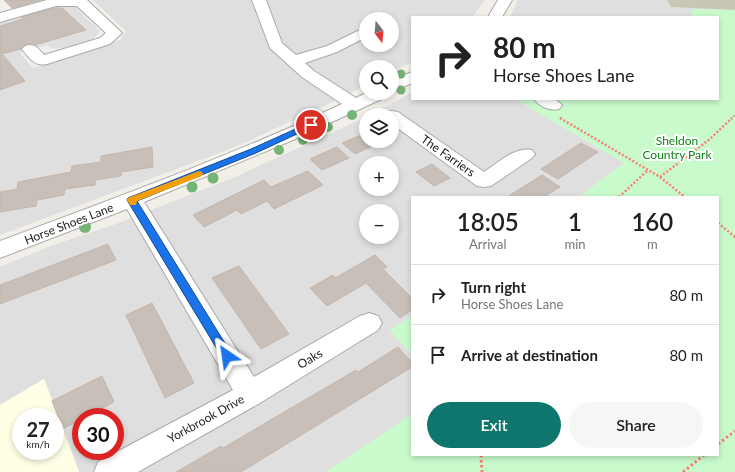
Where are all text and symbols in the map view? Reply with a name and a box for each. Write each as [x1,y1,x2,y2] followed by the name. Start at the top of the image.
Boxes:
[359,12,399,52] north arrow
[359,12,399,244] map controls
[493,30,556,64] text: 80 m
[427,32,479,84] icon: right
[359,60,399,100] button: search
[493,64,635,86] text: Horse Shoes Lane
[294,108,328,142] pin
[359,108,399,148] button: layers
[300,114,322,136] icon: arrive
[418,132,478,180] street label: The Farriers
[642,133,712,162] park label: Sheldon Country Park
[359,156,399,196] button: +
[22,200,116,247] street label: Horse Shoes Lane
[359,204,399,244] button: −
[457,207,519,236] text: 18:05
[568,207,582,236] text: 1
[631,207,673,236] text: 160
[469,236,506,252] text: Arrival
[564,236,586,252] text: min
[647,236,658,252] text: m
[461,278,526,296] text: Turn right
[427,284,449,306] icon: right
[669,286,703,304] text: 80 m
[461,296,563,312] text: Horse Shoes Lane
[206,335,248,377] position arrow
[427,344,449,366] icon: arrive
[294,345,325,372] street label: Oaks
[461,346,598,364] text: Arrive at destination
[669,346,703,364] text: 80 m
[165,391,247,446] street label: Yorkbrook Drive
[427,402,561,448] button: Exit
[569,402,703,448] button: Share
[72,408,124,460] speed limit sign: 30
[26,417,50,441] text: 27
[26,438,50,450] text: km/h

